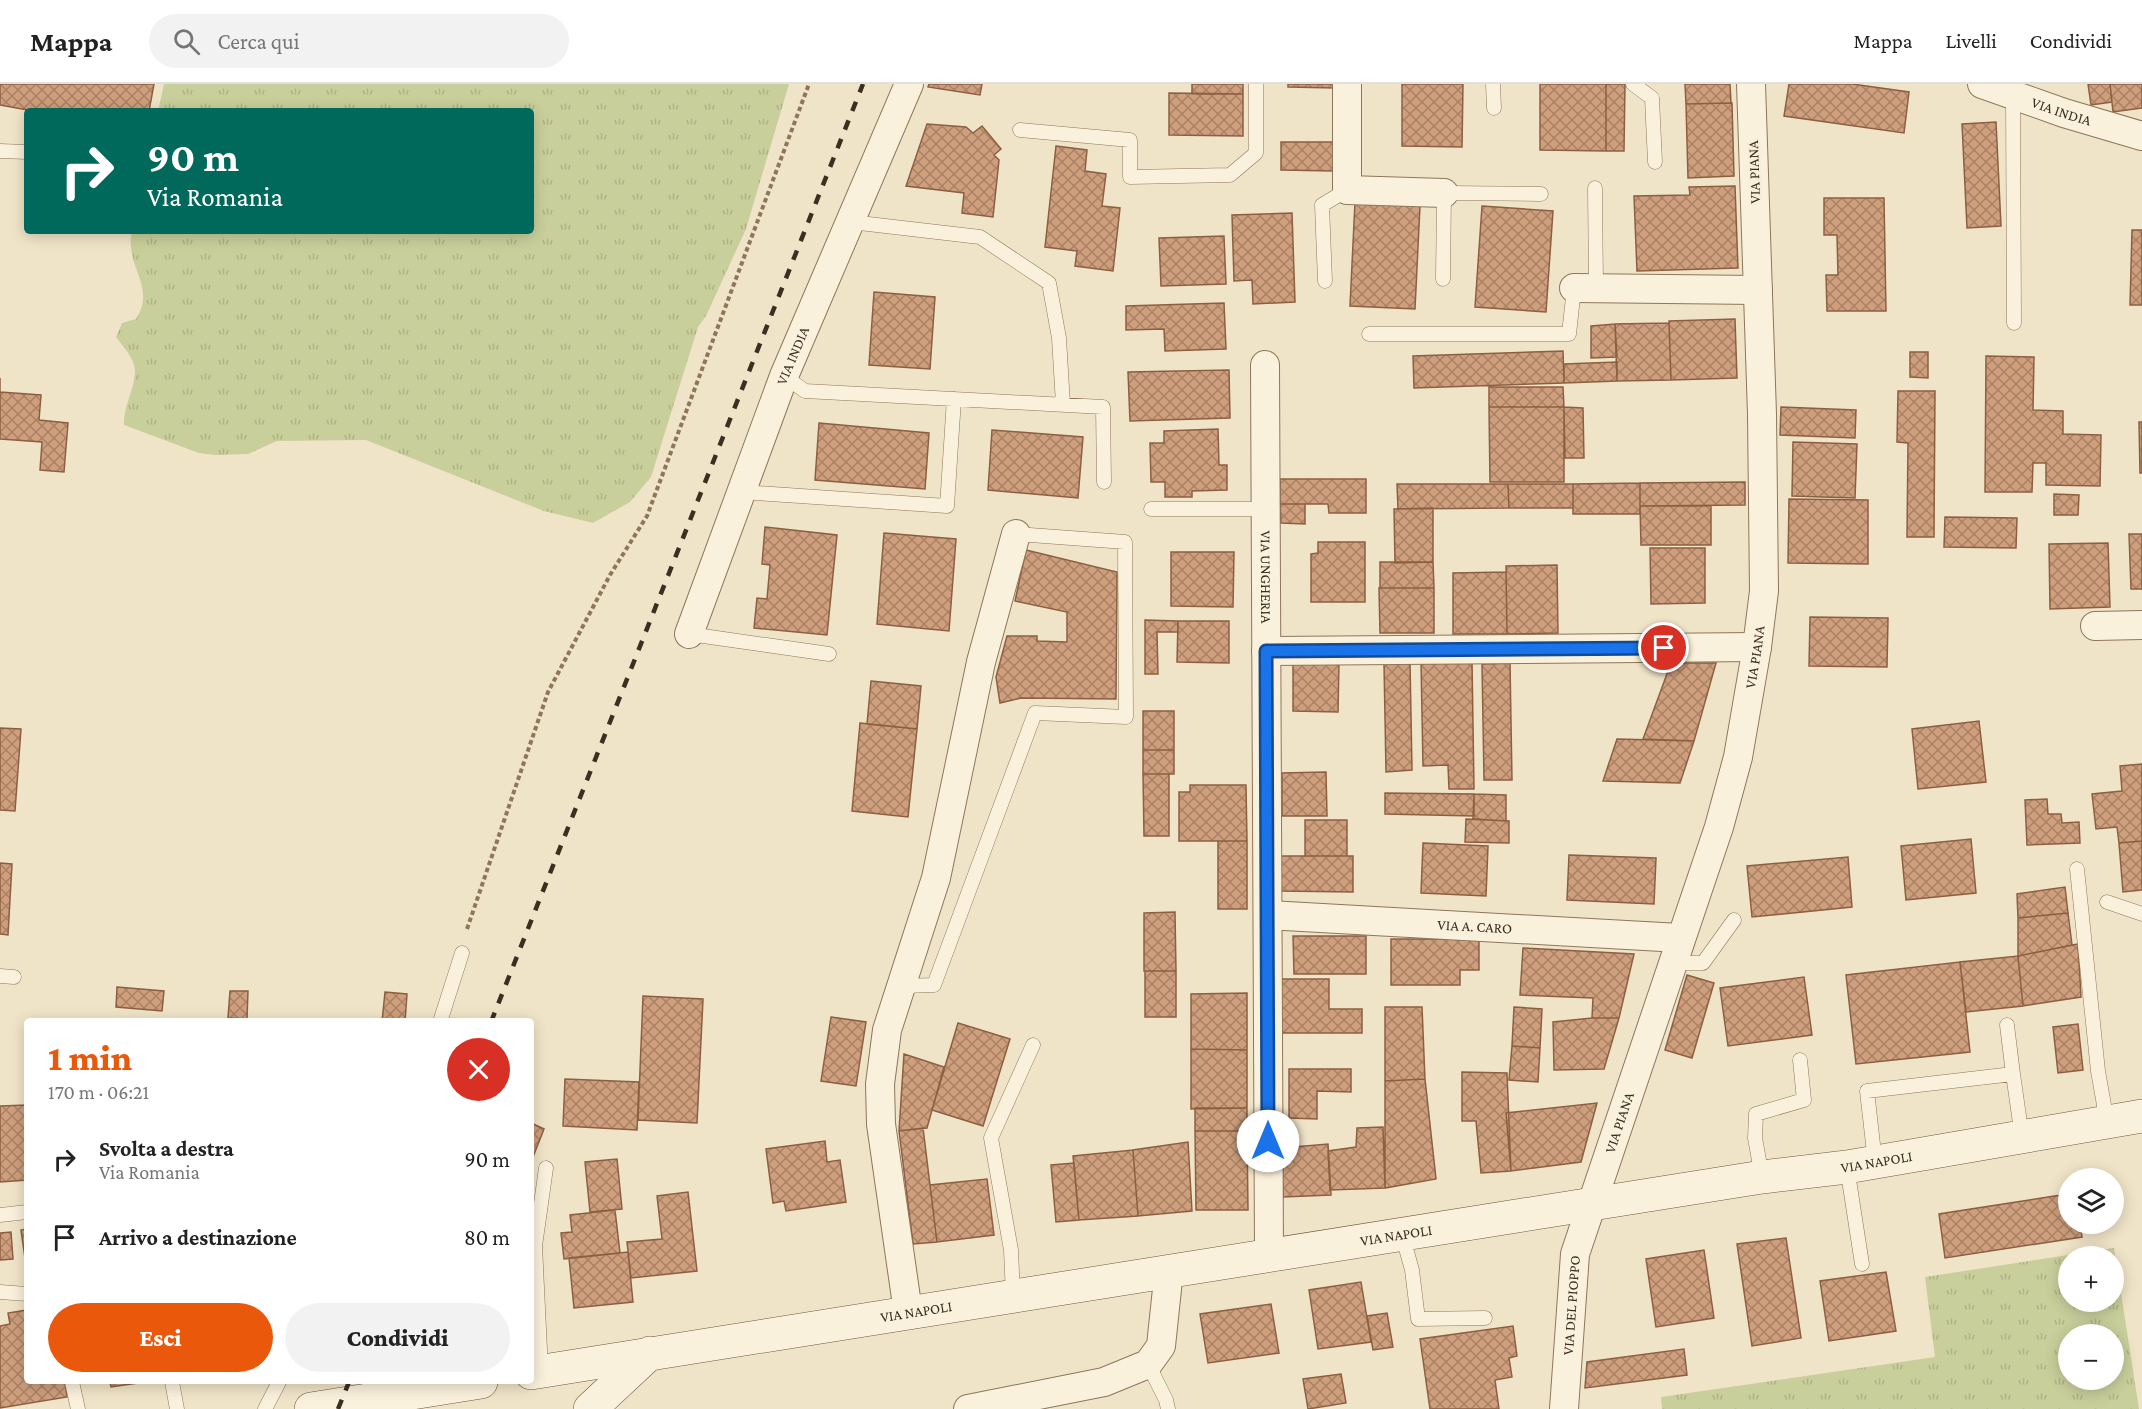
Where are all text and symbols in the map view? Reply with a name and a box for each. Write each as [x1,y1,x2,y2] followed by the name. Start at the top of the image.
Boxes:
[149,14,569,68] search box
[170,25,203,58] icon: search
[30,26,113,57] text: Mappa
[218,29,300,54] text: Cerca qui
[1854,29,1912,53] text: Mappa
[1945,29,1997,53] text: Livelli
[2030,29,2112,53] text: Condividi
[2029,94,2094,129] street label: VIA INDIA
[48,132,126,210] icon: right
[147,133,239,180] text: 90 m
[1745,140,1763,204] street label: VIA PIANA
[147,182,283,212] text: Via Romania
[773,324,812,387] street label: VIA INDIA
[1258,530,1274,624] street label: VIA UNGHERIA
[1638,622,1689,673] pin
[1742,624,1768,690] street label: VIA PIANA
[1647,631,1680,664] icon: arrive
[1437,916,1512,937] street label: VIA A. CARO
[48,1038,132,1078] text: 1 min
[447,1038,510,1101] button: close
[48,1081,149,1103] text: 170 m · 06:21
[1602,1090,1637,1155] street label: VIA PIANA
[1236,1109,1300,1173] position arrow
[99,1136,234,1161] text: Svolta a destra
[48,1143,81,1176] icon: right
[465,1147,510,1172] text: 90 m
[1840,1148,1914,1176] street label: VIA NAPOLI
[99,1161,200,1183] text: Via Romania
[2058,1168,2124,1390] map controls
[2058,1168,2124,1234] button: layers
[48,1221,81,1254] icon: arrive
[1359,1222,1433,1249] street label: VIA NAPOLI
[99,1225,297,1250] text: Arrivo a destinazione
[464,1225,510,1250] text: 80 m
[2058,1246,2124,1312] button: +
[1560,1255,1583,1356] street label: VIA DEL PIOPPO
[879,1298,953,1325] street label: VIA NAPOLI
[48,1303,273,1372] button: Esci
[285,1303,510,1372] button: Condividi
[2058,1324,2124,1390] button: −

